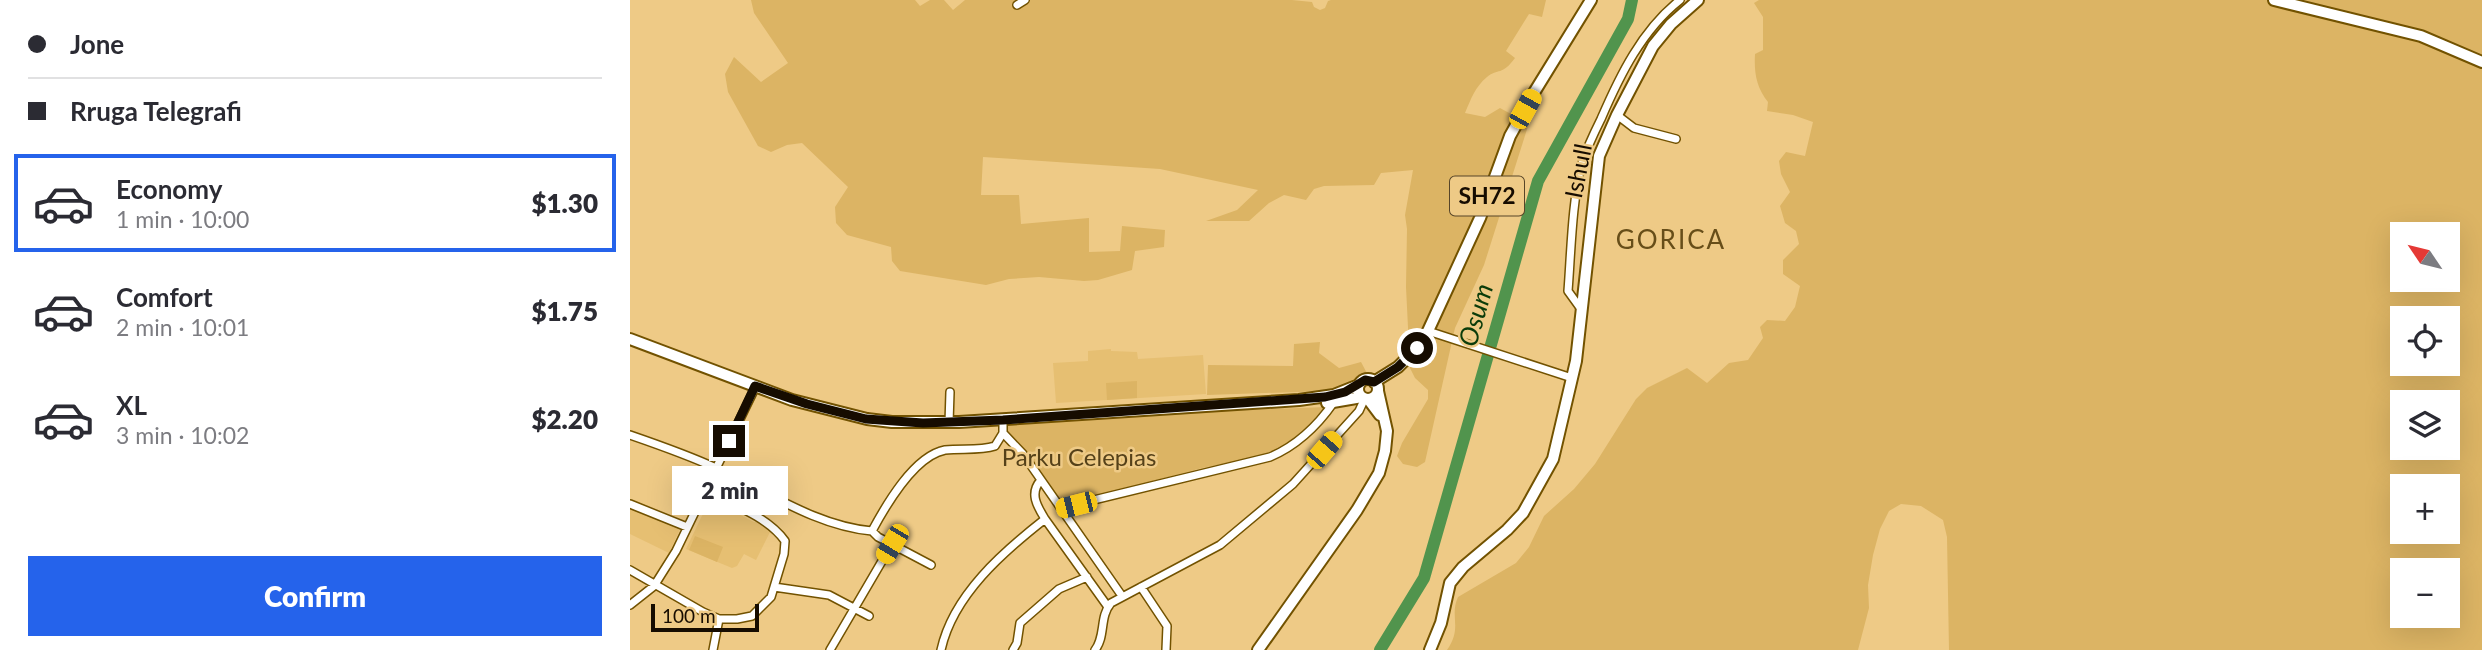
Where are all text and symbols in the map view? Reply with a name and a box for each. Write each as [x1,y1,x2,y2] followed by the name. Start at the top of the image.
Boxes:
[70,28,124,60] text: Jone
[1506,86,1545,132] car
[70,95,242,127] text: Rruga Telegrafi
[1558,141,1597,200] street label: Ishull
[32,172,95,235] icon: car
[116,173,222,205] text: Economy
[1450,176,1524,216] road number: SH72
[531,187,598,219] text: $1.30
[116,205,249,233] text: 1 min · 10:00
[2390,222,2460,292] north arrow
[2390,222,2460,628] map controls
[1616,223,1726,255] district label: GORICA
[32,280,95,343] icon: car
[1451,280,1499,350] water label: Osum
[116,281,213,313] text: Comfort
[531,295,598,327] text: $1.75
[2390,306,2460,376] button: locate
[116,313,249,341] text: 2 min · 10:01
[1401,332,1433,364] route start
[32,388,95,451] icon: car
[116,389,147,421] text: XL
[2390,390,2460,460] button: layers
[531,403,598,435] text: $2.20
[116,421,249,449] text: 3 min · 10:02
[713,425,745,457] route end
[1303,427,1346,473] car
[1002,442,1156,471] park label: Parku Celepias
[671,466,787,514] callout: 2 min
[2390,474,2460,544] button: +
[701,476,759,504] text: 2 min
[1054,490,1099,520] car
[873,521,912,567] car
[28,556,602,636] button: Confirm
[2390,558,2460,628] button: −
[651,601,760,633] scale bar
[662,604,716,627] text: 100 m

